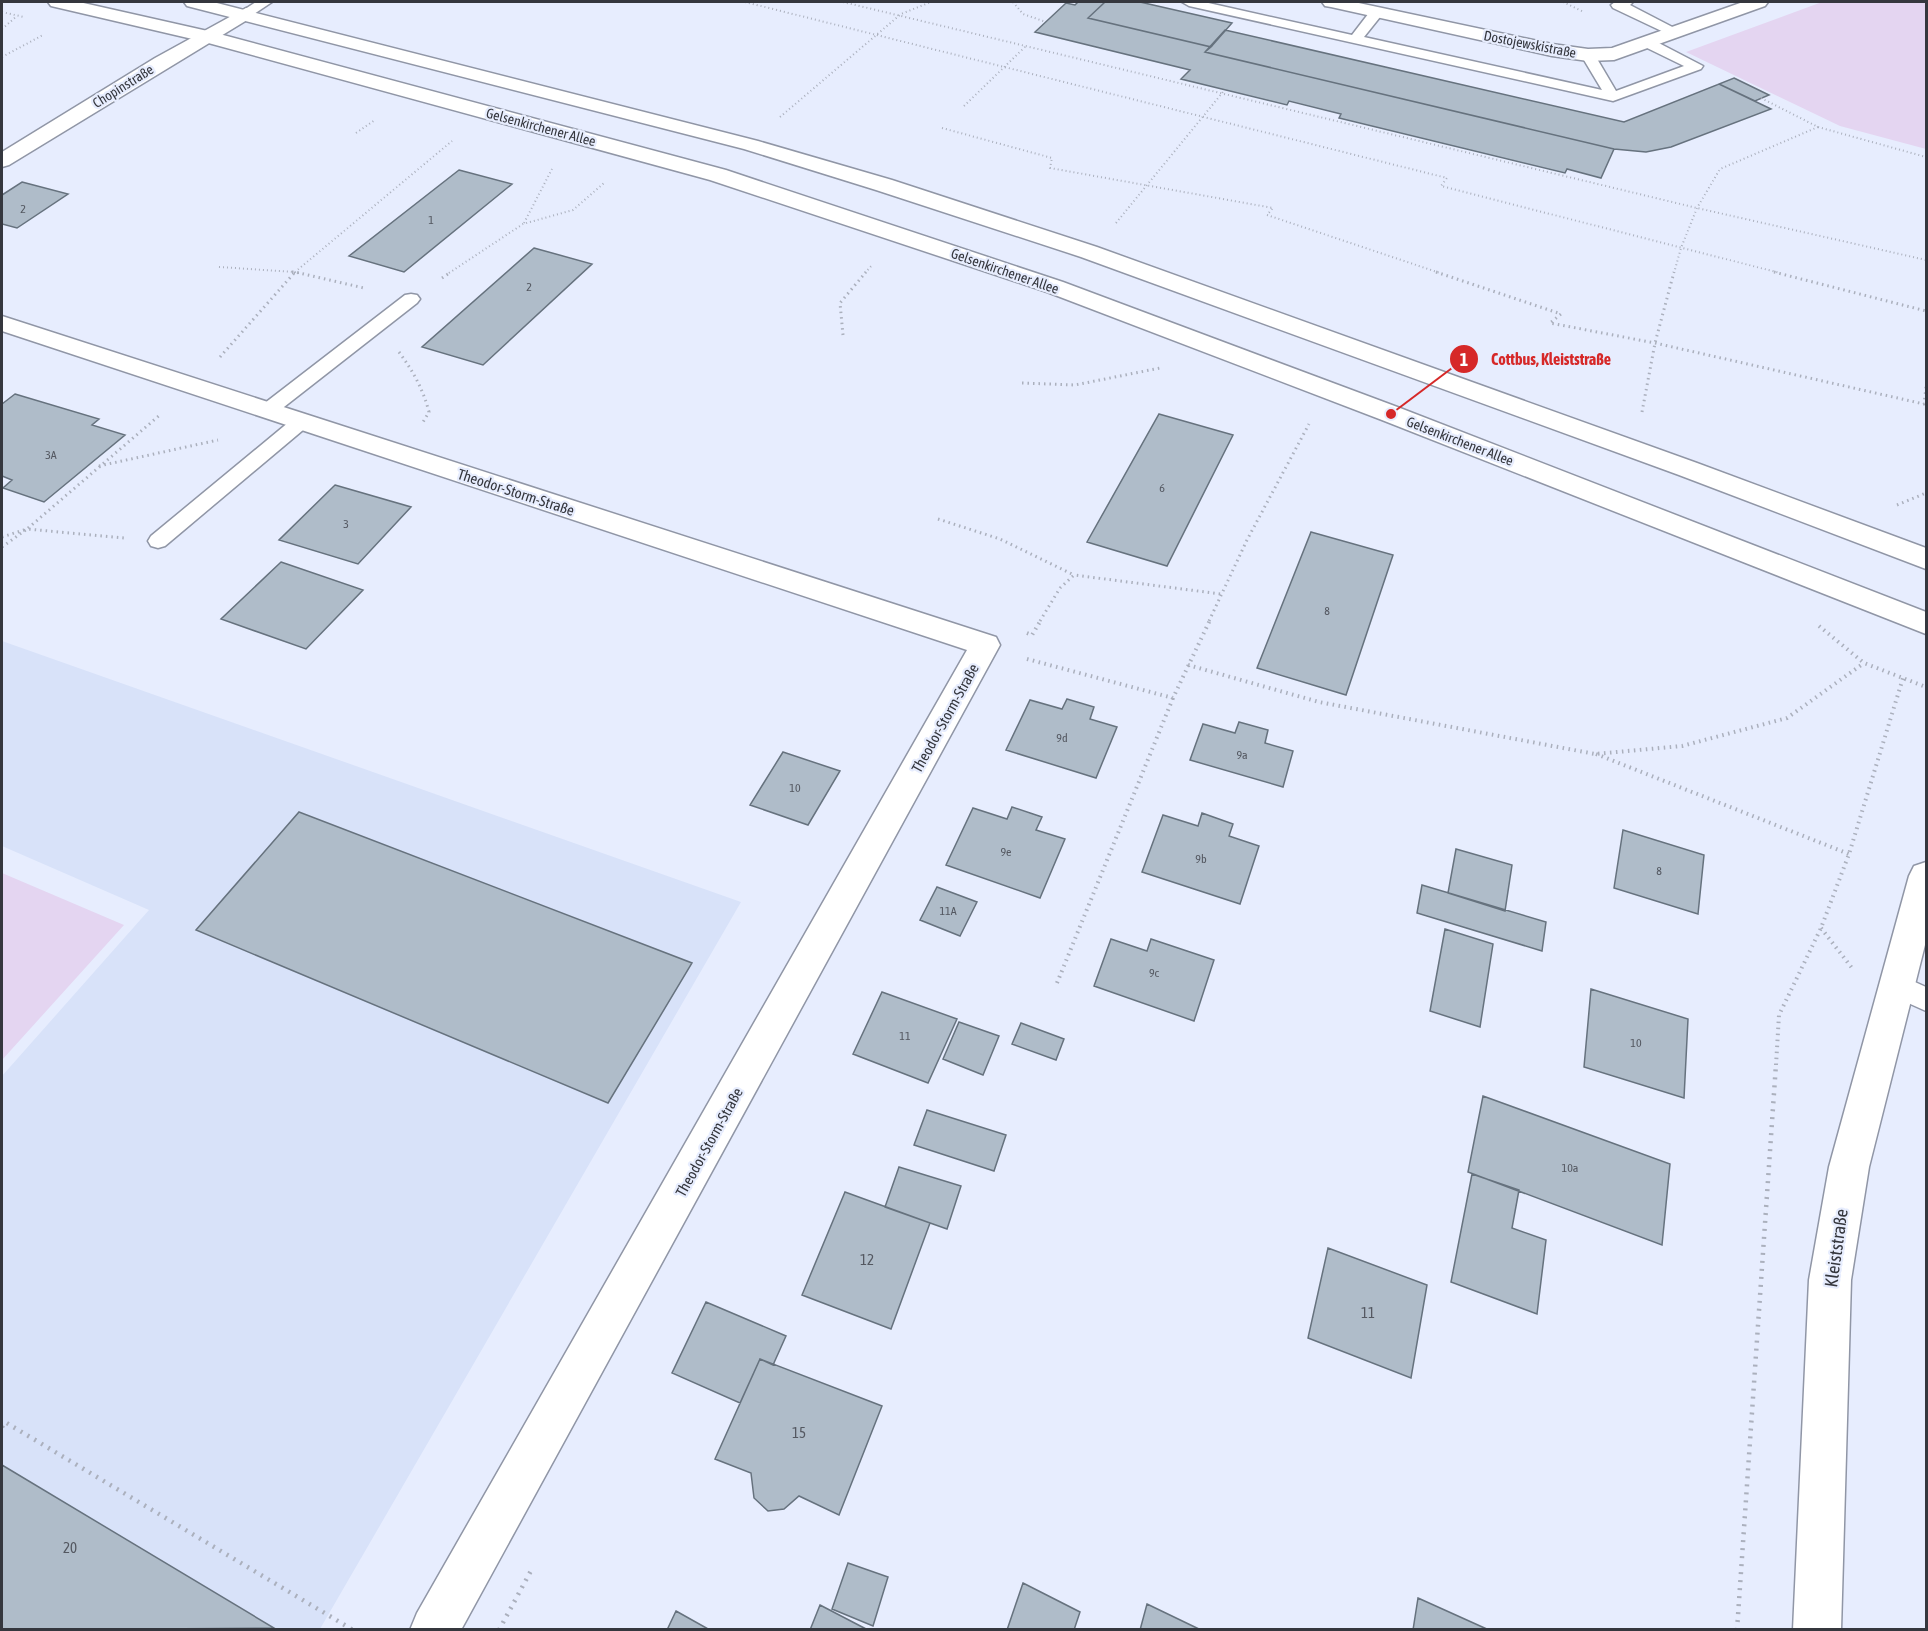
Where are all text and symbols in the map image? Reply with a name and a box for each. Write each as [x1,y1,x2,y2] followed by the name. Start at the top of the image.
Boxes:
[1482,27,1578,61] street label: Dostojewskistraße
[90,61,156,111] street label: Chopinstraße
[484,105,598,149] street label: Gelsenkirchener Allee
[20,202,26,216] house number: 2
[428,213,434,227] house number: 1
[949,245,1061,297] street label: Gelsenkirchener Allee
[526,280,532,294] house number: 2
[1449,342,1623,376] callout: Cottbus, Kleiststraße
[1460,349,1468,370] text: 1
[1491,350,1611,368] text: Cottbus, Kleiststraße
[1404,413,1516,469] street label: Gelsenkirchener Allee
[45,448,57,462] house number: 3A
[455,465,577,519] street label: Theodor-Storm-Straße
[1159,481,1165,495] house number: 6
[343,517,349,531] house number: 3
[1324,604,1330,618] house number: 8
[908,660,982,775] street label: Theodor-Storm-Straße
[1056,731,1068,745] house number: 9d
[1236,748,1248,762] house number: 9a
[789,781,801,795] house number: 10
[1000,845,1012,859] house number: 9e
[1195,852,1207,866] house number: 9b
[1656,864,1662,878] house number: 8
[939,904,957,918] house number: 11A
[1149,966,1160,980] house number: 9c
[899,1029,911,1043] house number: 11
[1630,1036,1642,1050] house number: 10
[672,1084,746,1199] street label: Theodor-Storm-Straße
[1562,1161,1578,1175] house number: 10a
[1820,1208,1852,1288] street label: Kleiststraße
[860,1251,874,1268] house number: 12
[1361,1304,1375,1321] house number: 11
[792,1424,806,1441] house number: 15
[63,1539,77,1556] house number: 20

